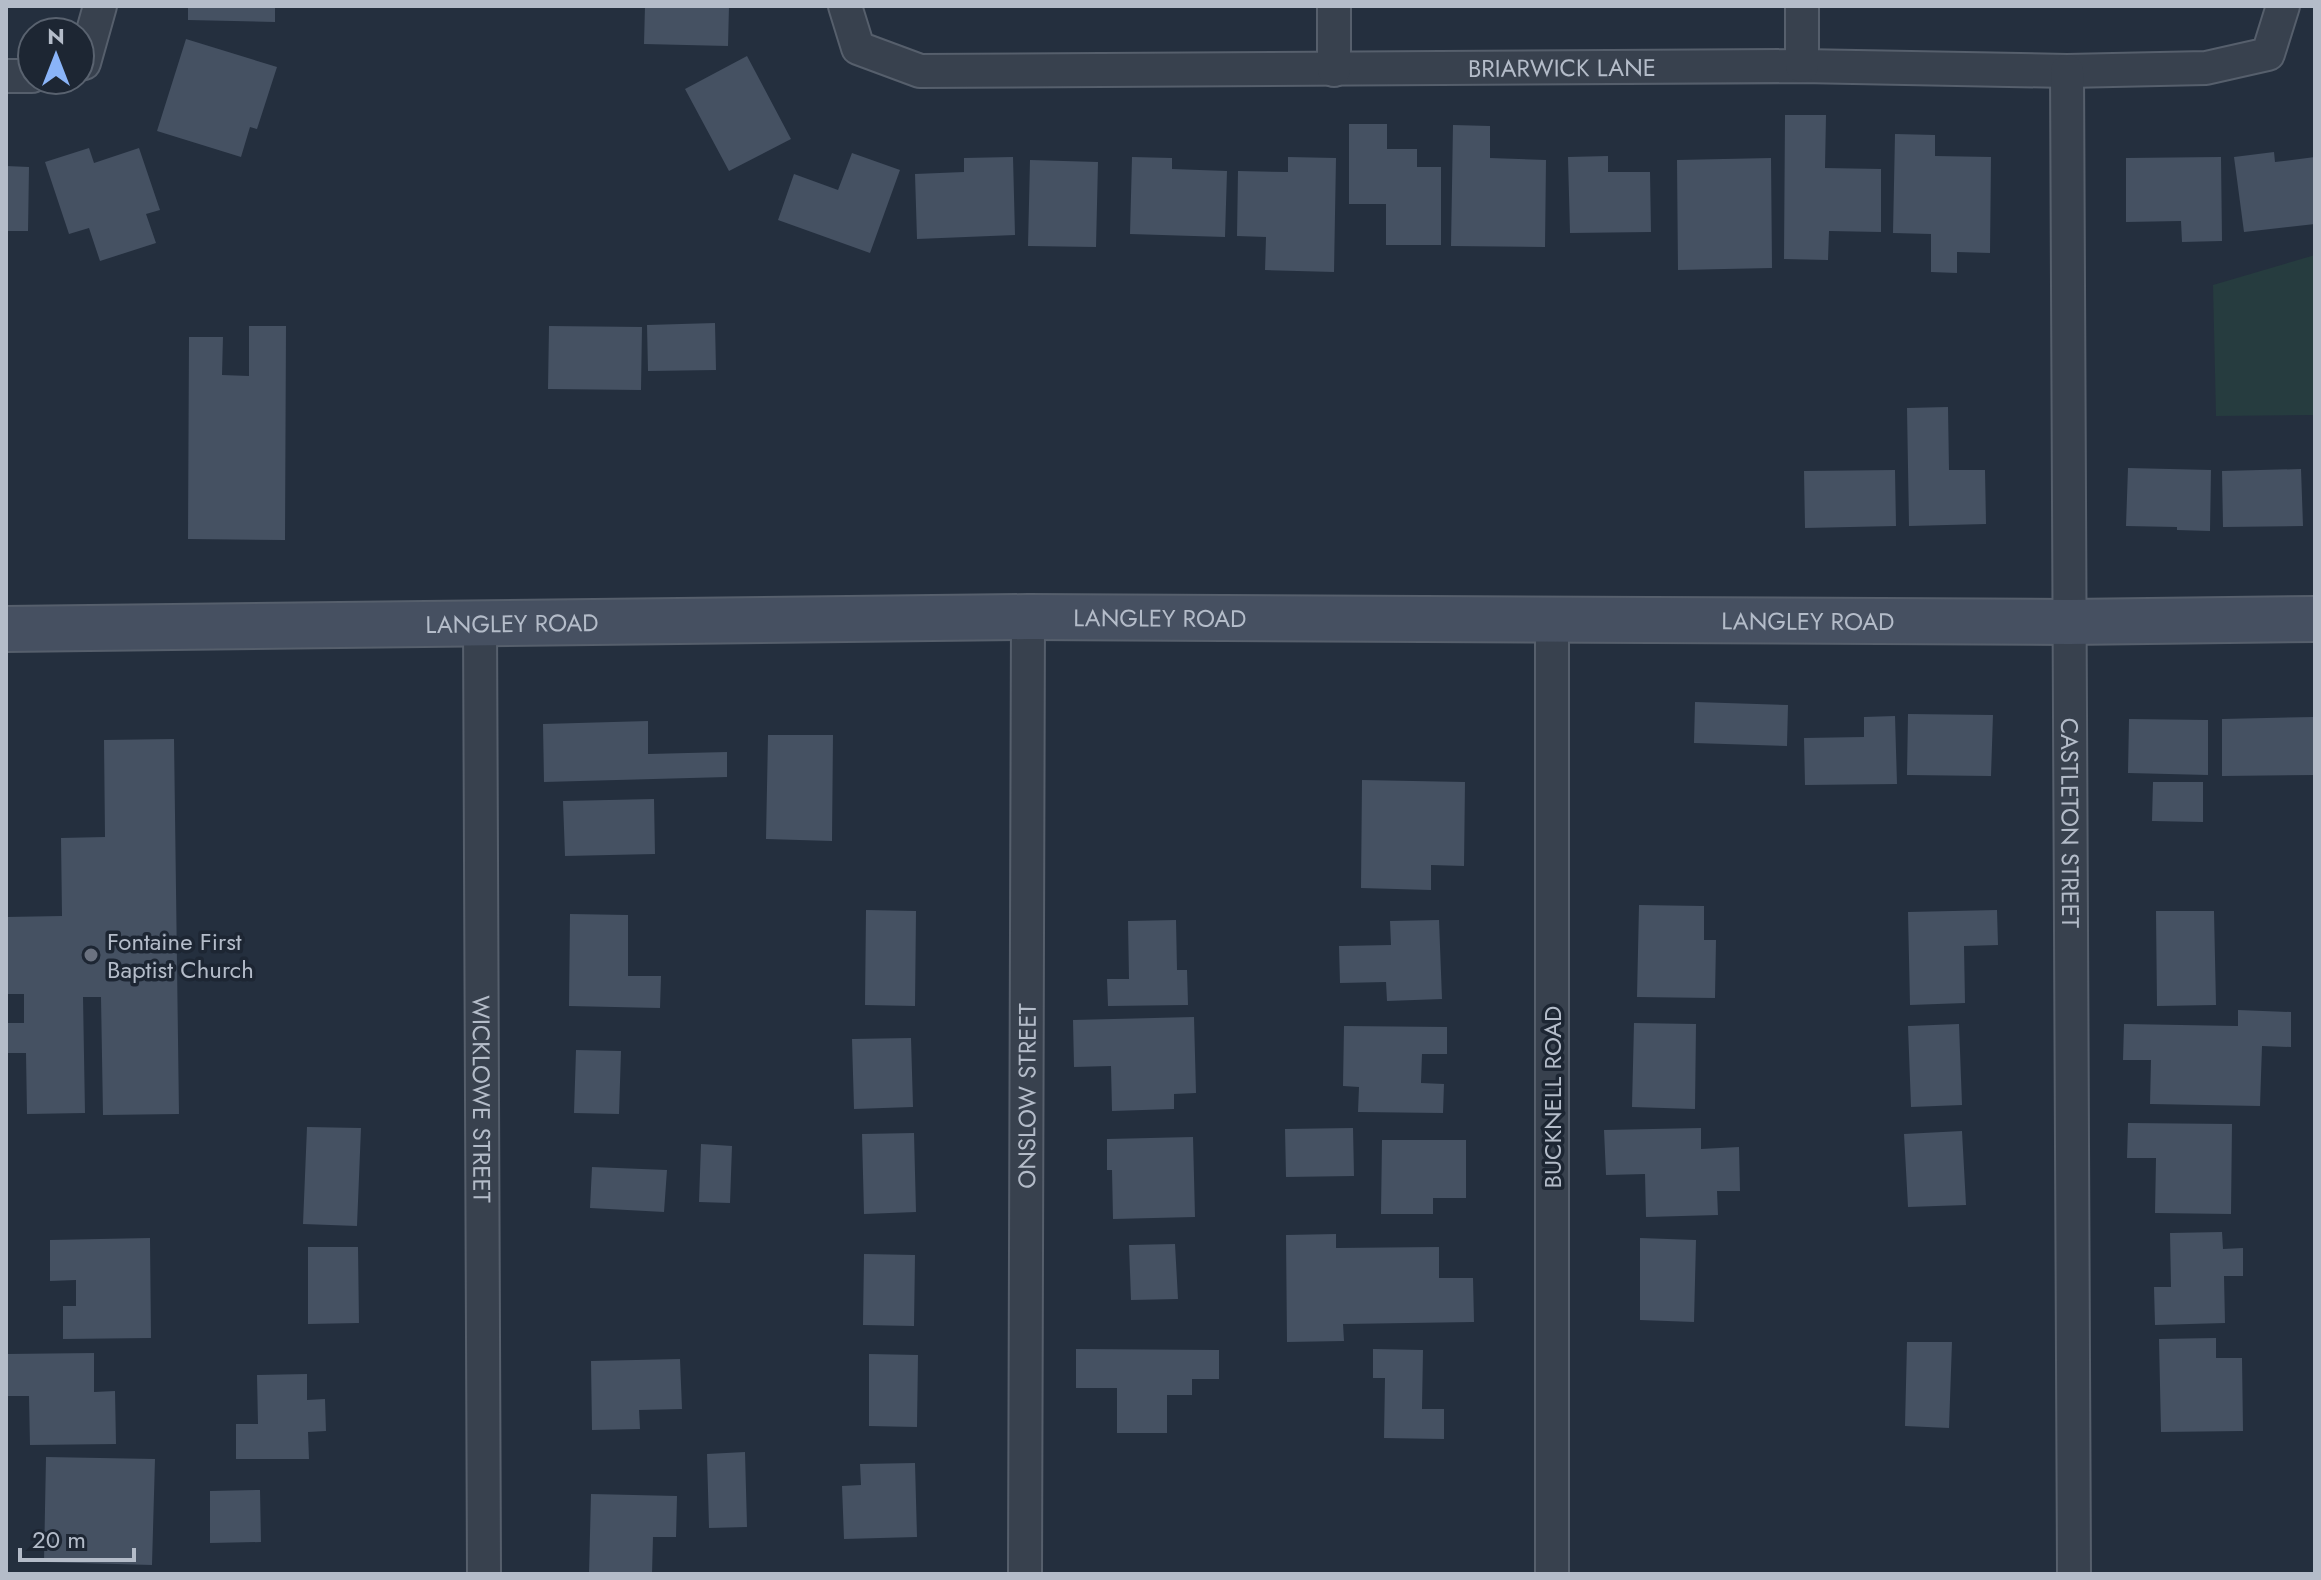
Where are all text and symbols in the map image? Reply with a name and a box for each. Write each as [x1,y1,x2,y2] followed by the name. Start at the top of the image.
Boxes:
[16,16,96,96] north arrow
[47,20,65,52] text: N
[1468,49,1656,85] street label: BRIARWICK LANE
[1073,600,1247,636] street label: LANGLEY ROAD
[1721,603,1895,639] street label: LANGLEY ROAD
[425,605,599,642] street label: LANGLEY ROAD
[2053,718,2088,928] street label: CASTLETON STREET
[107,924,254,987] place label: Fontaine First Baptist Church
[82,946,100,964] marker: Fontaine First Baptist Church
[464,995,500,1203] street label: WICKLOWE STREET
[1009,1003,1044,1189] street label: ONSLOW STREET
[1535,1006,1570,1188] street label: BUCKNELL ROAD
[20,1512,134,1562] scale bar
[32,1522,86,1557] text: 20 m

